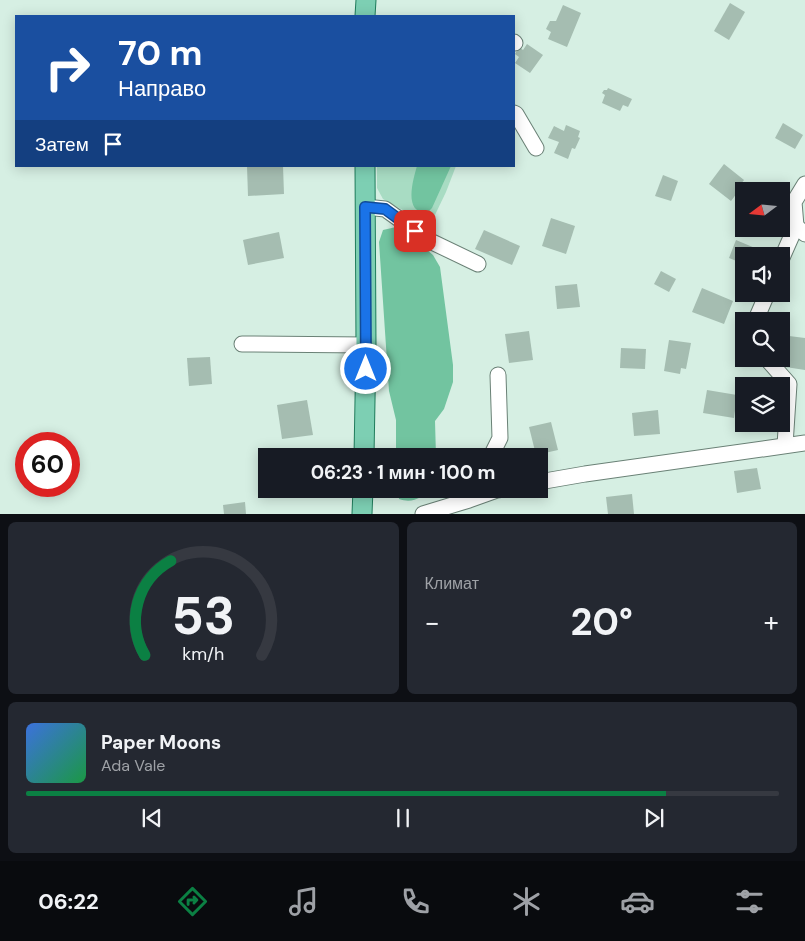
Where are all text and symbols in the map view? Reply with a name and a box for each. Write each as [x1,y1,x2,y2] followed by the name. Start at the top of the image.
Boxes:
[118,30,202,76] text: 70 m
[35,35,100,100] icon: right
[118,74,206,103] text: Направо
[99,130,127,158] icon: arrive
[35,132,89,157] text: Затем
[735,182,790,238] north arrow
[735,182,790,432] map controls
[394,210,436,252] pin
[401,217,429,245] icon: arrive
[735,247,790,302] button: sound
[735,312,790,367] button: search
[339,342,391,394] position arrow
[735,377,790,432] button: layers
[15,432,80,497] speed limit sign: 60
[311,460,495,485] text: 06:23 · 1 мин · 100 m
[425,573,479,594] text: Климат
[171,582,235,650] text: 53
[571,597,633,647] text: 20°
[425,604,440,641] text: −
[764,604,779,641] text: +
[182,642,224,666] text: km/h
[101,730,221,755] text: Paper Moons
[101,755,165,776] text: Ada Vale
[138,804,166,832] icon: previous
[389,804,417,832] icon: pause
[640,804,668,832] icon: next
[175,884,210,919] icon: directions
[286,884,321,919] icon: music
[398,884,433,919] icon: phone
[509,884,544,919] icon: climate
[620,884,655,919] icon: car
[732,884,767,919] icon: filters
[38,887,99,916] text: 06:22

